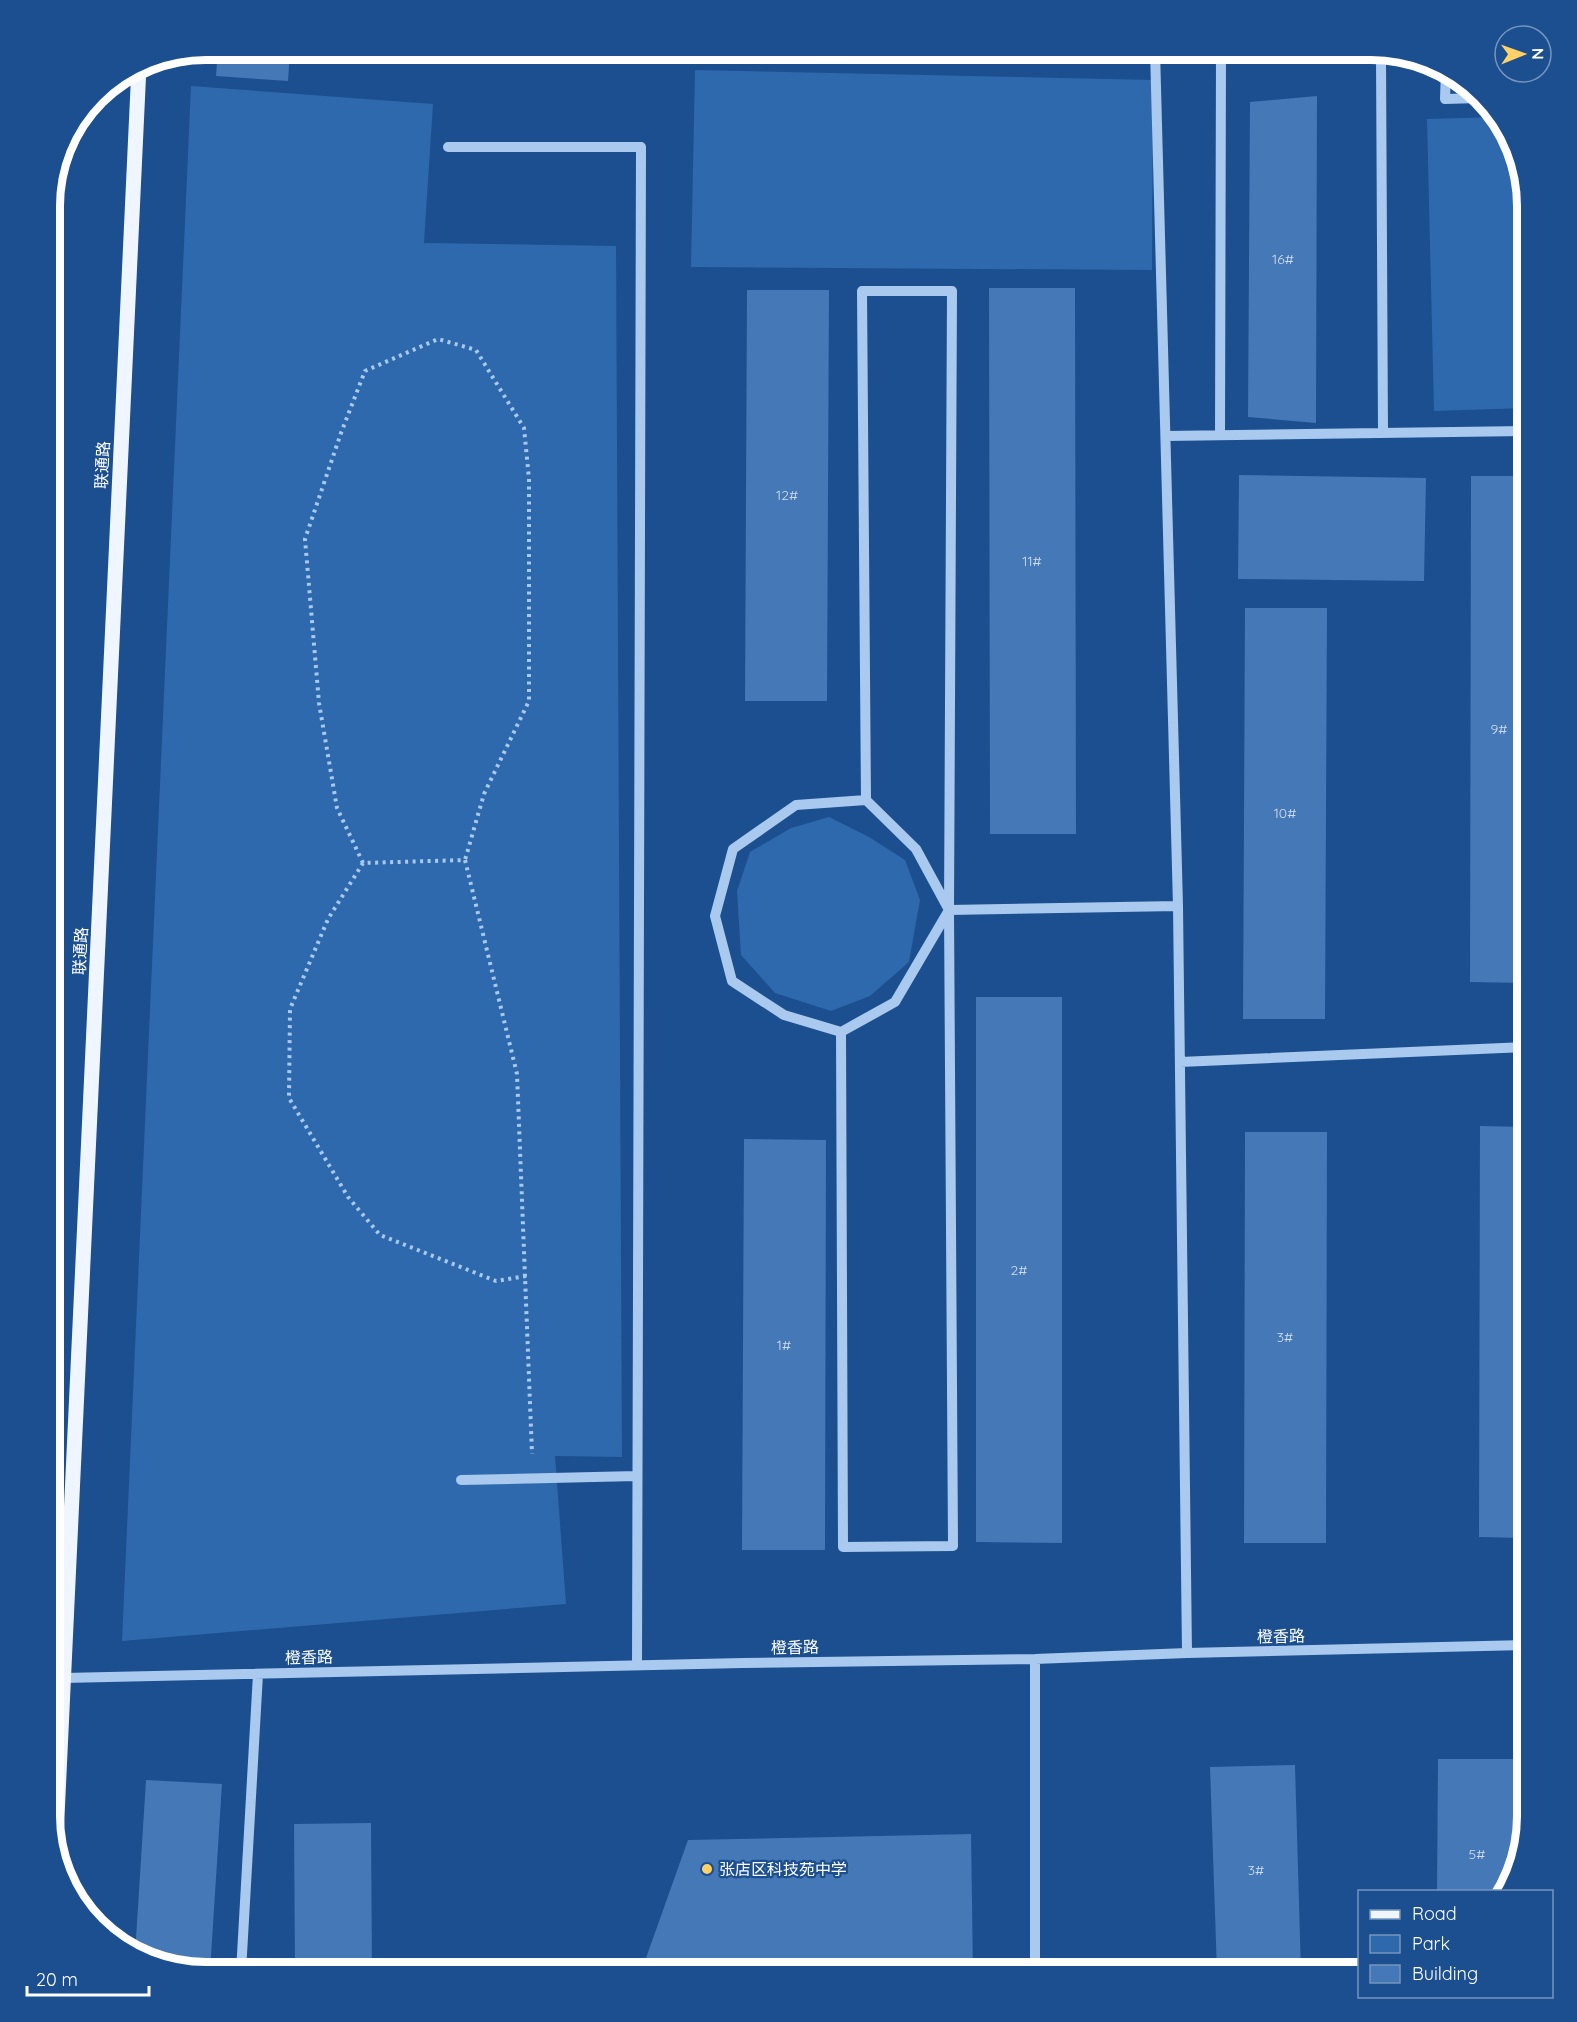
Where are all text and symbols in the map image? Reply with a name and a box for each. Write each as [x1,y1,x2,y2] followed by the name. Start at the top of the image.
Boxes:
[1493,24,1553,84] north arrow
[1528,48,1548,60] text: N
[1272,250,1294,268] house number: 16#
[91,441,113,489] street label: 联通路
[776,486,798,504] house number: 12#
[1022,552,1042,570] house number: 11#
[1491,720,1507,738] house number: 9#
[1274,804,1296,822] house number: 10#
[69,927,91,975] street label: 联通路
[1011,1261,1027,1279] house number: 2#
[1277,1328,1293,1346] house number: 3#
[777,1336,791,1354] house number: 1#
[1257,1626,1305,1646] street label: 橙香路
[771,1637,819,1657] street label: 橙香路
[285,1647,333,1667] street label: 橙香路
[1469,1845,1485,1863] house number: 5#
[719,1859,847,1879] place label: 张店区科技苑中学
[1248,1861,1264,1879] house number: 3#
[700,1862,714,1876] marker: 张店区科技苑中学
[1358,1890,1553,1998] legend
[1412,1902,1457,1925] text: Road
[1412,1932,1450,1955] text: Park
[27,1959,148,1997] scale bar
[1412,1962,1478,1985] text: Building
[36,1968,78,1991] text: 20 m

